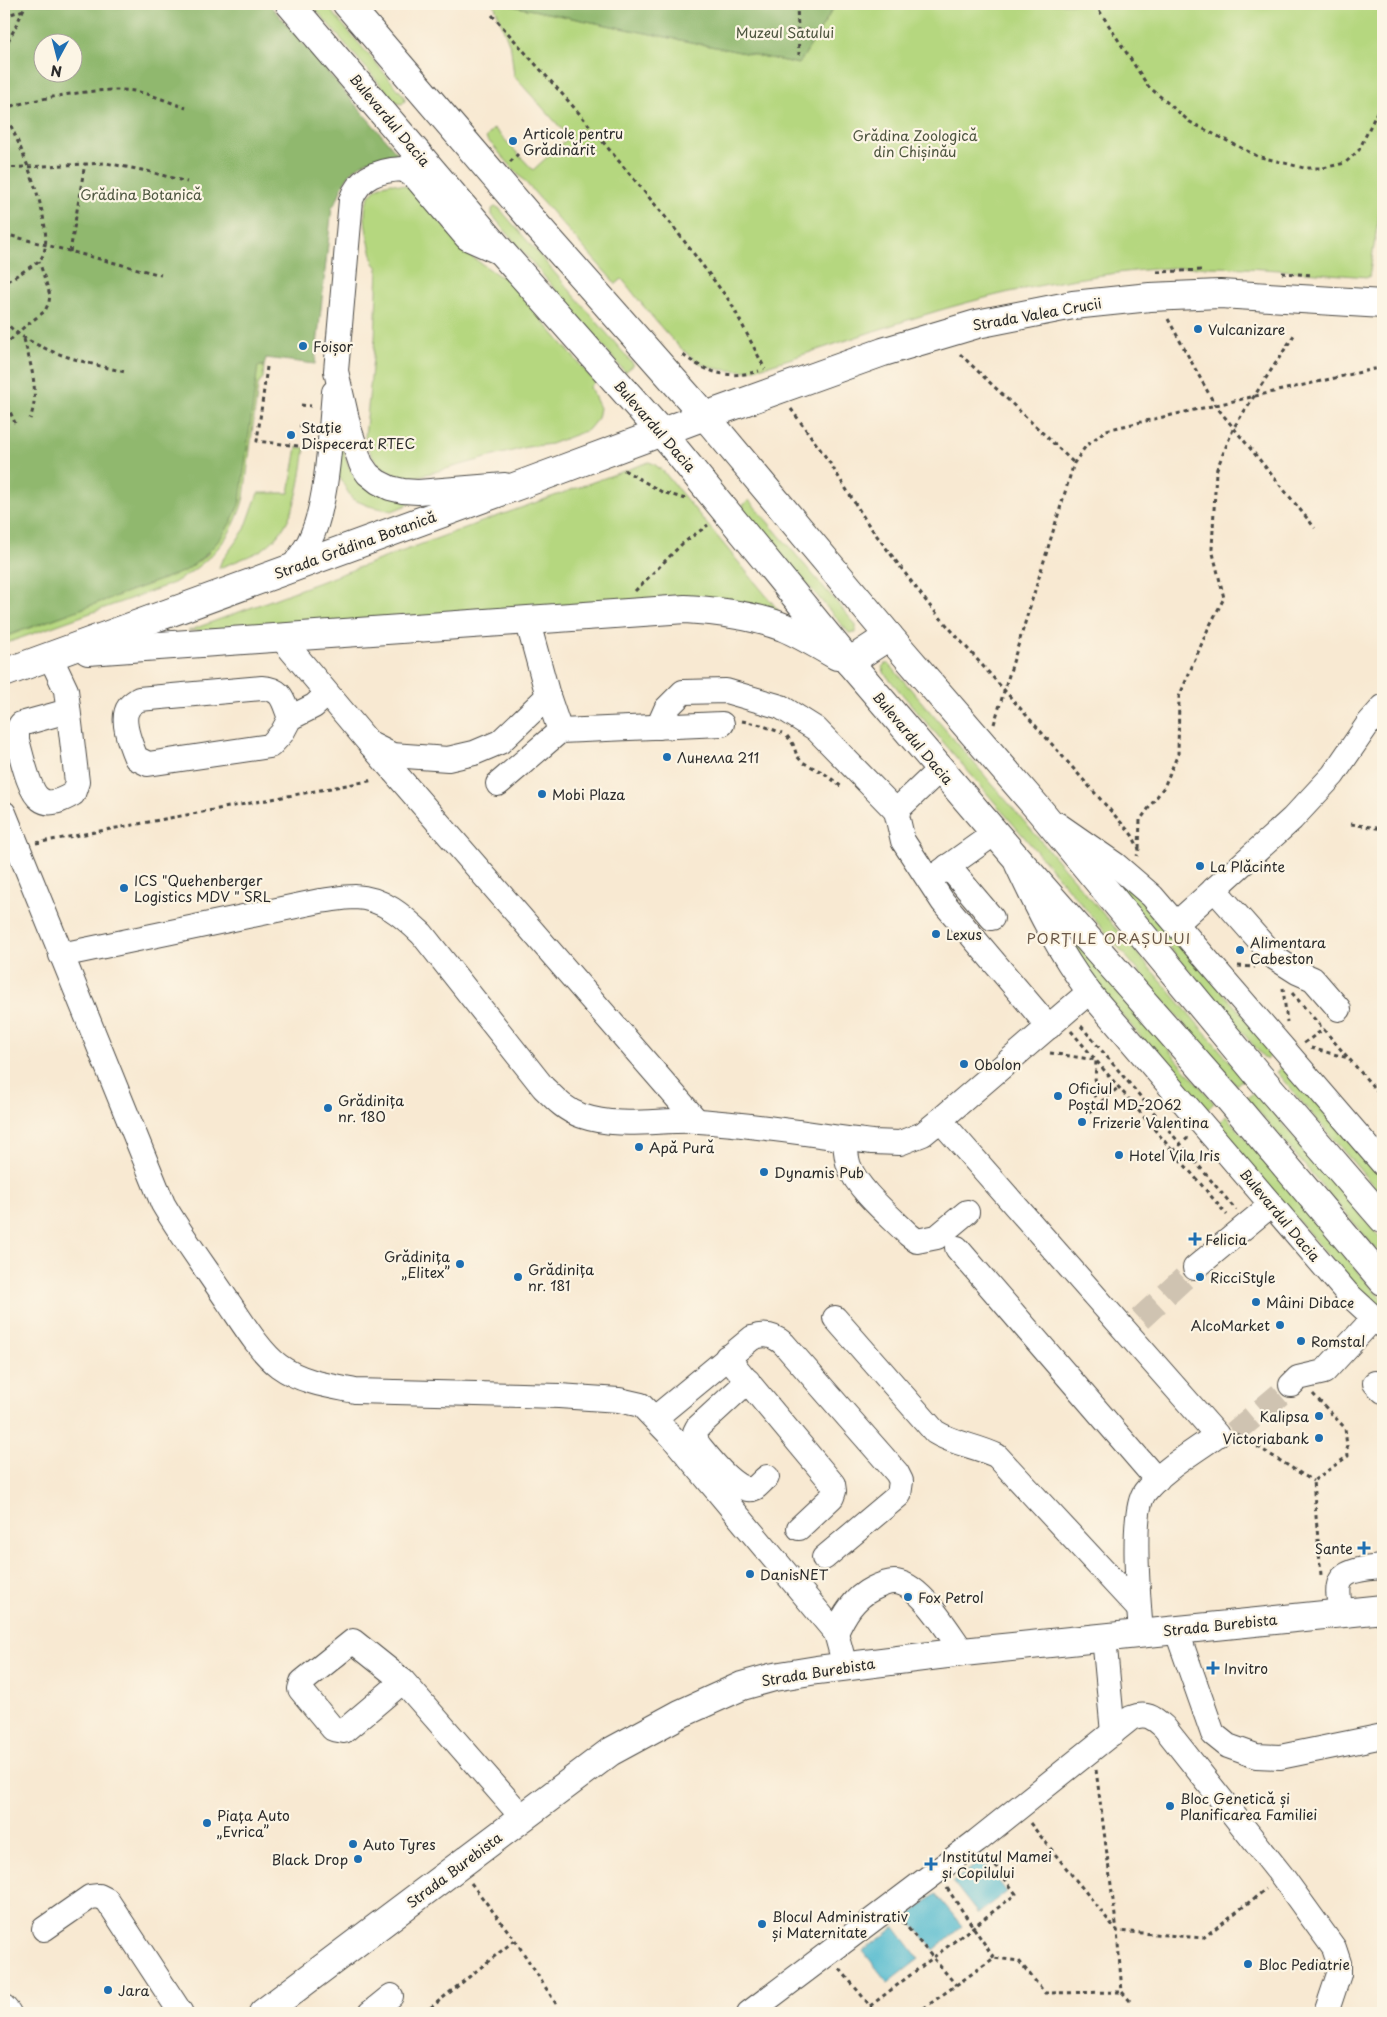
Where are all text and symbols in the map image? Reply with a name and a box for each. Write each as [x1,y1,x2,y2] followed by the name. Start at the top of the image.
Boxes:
[736,22,834,43] park label: Muzeul Satului
[32,32,82,82] north arrow
[50,60,63,82] text: N
[345,69,435,171] street label: Bulevardul Dacia
[523,123,623,160] place label: Articole pentru Grădinărit
[853,125,978,162] park label: Grădina Zoologică din Chișinău
[507,135,519,147] marker: Articole pentru Grădinărit
[80,184,202,205] park label: Grădina Botanică
[971,292,1103,336] street label: Strada Valea Crucii
[1208,319,1285,340] place label: Vulcanizare
[1192,323,1204,335] marker: Vulcanizare
[313,336,354,357] place label: Foișor
[297,340,309,352] marker: Foișor
[609,375,701,477] street label: Bulevardul Dacia
[301,417,415,454] place label: Stație Dispecerat RTEC
[285,429,297,441] marker: Stație Dispecerat RTEC
[271,506,439,584] street label: Strada Grădina Botanică
[868,687,958,789] street label: Bulevardul Dacia
[677,747,759,768] place label: Линелла 211
[661,751,673,763] marker: Линелла 211
[552,784,625,805] place label: Mobi Plaza
[536,788,548,800] marker: Mobi Plaza
[1210,856,1285,877] place label: La Plăcinte
[1194,860,1206,872] marker: La Plăcinte
[134,870,271,907] place label: ICS "Quehenberger Logistics MDV " SRL
[118,882,130,894] marker: ICS "Quehenberger Logistics MDV " SRL
[946,924,982,945] place label: Lexus
[1027,926,1191,949] district label: PORȚILE ORAȘULUI
[930,928,942,940] marker: Lexus
[1250,932,1326,969] place label: Alimentara Cabeston
[1234,944,1246,956] marker: Alimentara Cabeston
[974,1054,1021,1075] place label: Obolon
[958,1058,970,1070] marker: Obolon
[1068,1078,1182,1115] place label: Oficiul Poștal MD-2062
[338,1090,404,1127] place label: Grădinița nr. 180
[1052,1090,1064,1102] marker: Oficiul Poștal MD-2062
[322,1102,334,1114] marker: Grădinița nr. 180
[1092,1112,1209,1133] place label: Frizerie Valentina
[1076,1116,1088,1128] marker: Frizerie Valentina
[649,1137,715,1158] place label: Apă Pură
[633,1141,645,1153] marker: Apă Pură
[1129,1145,1220,1166] place label: Hotel Vila Iris
[1113,1149,1125,1161] marker: Hotel Vila Iris
[774,1162,864,1183] place label: Dynamis Pub
[1235,1164,1325,1266] street label: Bulevardul Dacia
[758,1166,770,1178] marker: Dynamis Pub
[1205,1229,1247,1250] place label: Felicia
[1189,1233,1201,1245] marker: Felicia
[384,1246,450,1283] place label: Grădinița „Elitex”
[454,1258,466,1270] marker: Grădinița „Elitex”
[528,1259,594,1296] place label: Grădinița nr. 181
[1210,1267,1276,1288] place label: RicciStyle
[512,1271,524,1283] marker: Grădinița nr. 181
[1194,1271,1206,1283] marker: RicciStyle
[1266,1292,1354,1313] place label: Mâini Dibace
[1250,1296,1262,1308] marker: Mâini Dibace
[1191,1315,1270,1336] place label: AlcoMarket
[1274,1319,1286,1331] marker: AlcoMarket
[1311,1331,1365,1352] place label: Romstal
[1295,1335,1307,1347] marker: Romstal
[1259,1406,1309,1427] place label: Kalipsa
[1313,1410,1325,1422] marker: Kalipsa
[1223,1428,1309,1449] place label: Victoriabank
[1313,1432,1325,1444] marker: Victoriabank
[1315,1538,1353,1559] place label: Sante
[1357,1541,1371,1555] marker: Sante
[760,1564,829,1585] place label: DanisNET
[744,1568,756,1580] marker: DanisNET
[918,1587,984,1608] place label: Fox Petrol
[902,1591,914,1603] marker: Fox Petrol
[1162,1609,1278,1641] street label: Strada Burebista
[760,1653,877,1691] street label: Strada Burebista
[1224,1658,1268,1679] place label: Invitro
[1206,1661,1220,1675] marker: Invitro
[1180,1788,1317,1825] place label: Bloc Genetică și Planificarea Familiei
[1164,1800,1176,1812] marker: Bloc Genetică și Planificarea Familiei
[217,1805,290,1842] place label: Piața Auto „Evrica”
[201,1817,213,1829] marker: Piața Auto „Evrica”
[402,1827,506,1913] street label: Strada Burebista
[363,1834,436,1855] place label: Auto Tyres
[347,1838,359,1850] marker: Auto Tyres
[942,1846,1052,1883] place label: Institutul Mamei și Copilului
[271,1849,348,1870] place label: Black Drop
[352,1853,364,1865] marker: Black Drop
[924,1857,938,1871] marker: Institutul Mamei și Copilului
[772,1906,908,1943] place label: Blocul Administrativ și Maternitate
[756,1918,768,1930] marker: Blocul Administrativ și Maternitate
[1258,1954,1350,1975] place label: Bloc Pediatrie
[1242,1958,1254,1970] marker: Bloc Pediatrie
[118,1980,149,2001] place label: Jara
[102,1984,114,1996] marker: Jara

